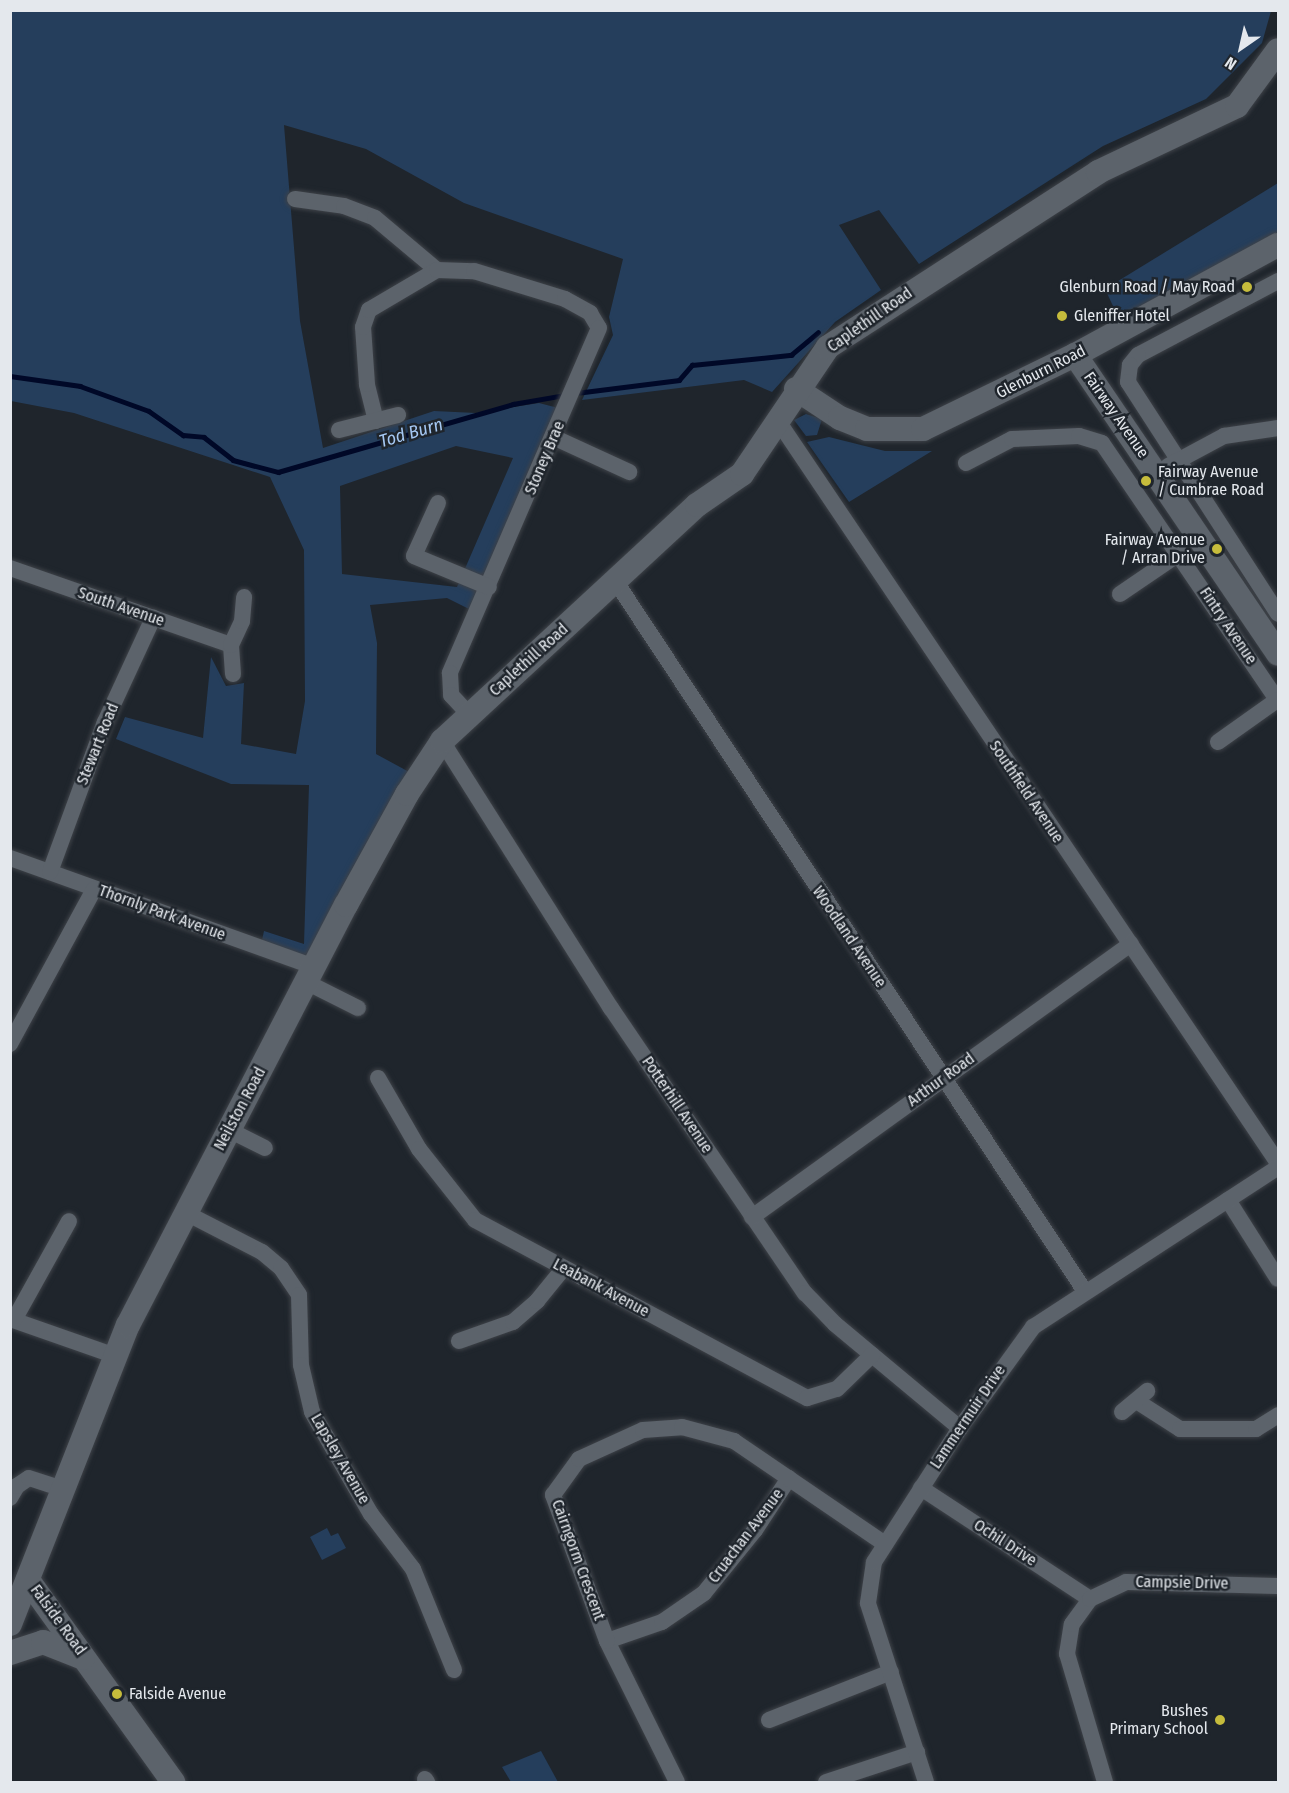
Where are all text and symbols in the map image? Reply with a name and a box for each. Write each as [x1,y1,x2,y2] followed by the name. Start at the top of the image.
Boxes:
[1211,18,1271,78] north arrow
[1221,53,1240,74] text: N
[1059,277,1235,297] place label: Glenburn Road / May Road
[1240,280,1254,294] marker: Glenburn Road / May Road
[824,284,916,356] street label: Caplethill Road
[1074,306,1170,326] place label: Gleniffer Hotel
[1055,309,1069,323] marker: Gleniffer Hotel
[993,341,1089,403] street label: Glenburn Road
[1079,368,1153,462] street label: Fairway Avenue
[377,414,445,452] water label: Tod Burn
[521,418,569,498] street label: Stoney Brae
[1158,462,1264,500] place label: Fairway Avenue / Cumbrae Road
[1139,474,1153,488] marker: Fairway Avenue / Cumbrae Road
[1105,530,1205,568] place label: Fairway Avenue / Arran Drive
[1210,542,1224,556] marker: Fairway Avenue / Arran Drive
[75,583,167,631] street label: South Avenue
[1195,584,1261,668] street label: Fintry Avenue
[486,620,572,700] street label: Caplethill Road
[73,700,123,788] street label: Stewart Road
[985,737,1067,847] street label: Southfield Avenue
[96,881,228,945] street label: Thornly Park Avenue
[808,883,890,991] street label: Woodland Avenue
[904,1049,978,1111] street label: Arthur Road
[638,1053,716,1157] street label: Potterhill Avenue
[210,1064,270,1154] street label: Neilston Road
[550,1255,652,1321] street label: Leabank Avenue
[926,1362,1010,1472] street label: Lammermuir Drive
[306,1410,374,1508] street label: Lapsley Avenue
[704,1485,788,1587] street label: Cruachan Avenue
[547,1497,609,1623] street label: Cairngorm Crescent
[970,1516,1040,1570] street label: Ochil Drive
[1135,1573,1229,1593] street label: Campsie Drive
[26,1581,90,1659] street label: Falside Road
[129,1684,226,1704] place label: Falside Avenue
[110,1687,124,1701] marker: Falside Avenue
[1109,1701,1208,1739] place label: Bushes Primary School
[1213,1713,1227,1727] marker: Bushes Primary School

